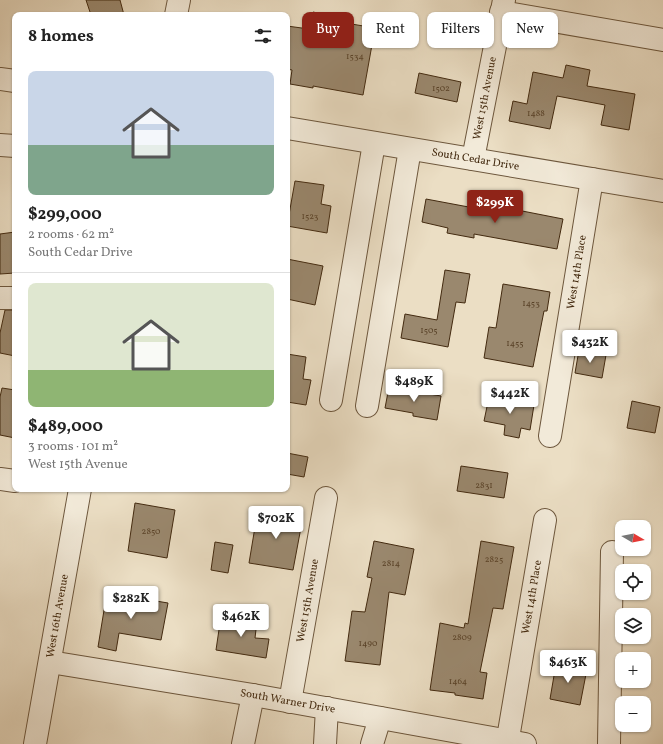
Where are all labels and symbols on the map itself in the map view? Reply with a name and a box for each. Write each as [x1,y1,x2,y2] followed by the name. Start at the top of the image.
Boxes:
[346,50,364,63] house number: 1534
[469,55,500,141] street label: West 15th Avenue
[432,82,450,95] house number: 1502
[527,107,545,120] house number: 1488
[430,145,520,174] street label: South Cedar Drive
[467,190,523,224] pin: $299K
[301,210,319,223] house number: 1523
[563,234,590,310] street label: West 14th Place
[522,297,540,310] house number: 1453
[420,324,438,337] house number: 1505
[562,330,618,364] pin: $432K
[506,337,524,350] house number: 1455
[386,369,442,403] pin: $489K
[482,381,538,415] pin: $442K
[475,479,493,492] house number: 2831
[248,506,304,540] pin: $702K
[615,520,651,556] north arrow
[142,525,161,538] house number: 2850
[485,553,503,566] house number: 2825
[382,557,400,570] house number: 2814
[293,558,323,643] street label: West 15th Avenue
[518,559,546,635] street label: West 14th Place
[43,573,72,659] street label: West 16th Avenue
[103,586,159,620] pin: $282K
[213,604,269,638] pin: $462K
[452,631,472,644] house number: 2809
[359,637,378,650] house number: 1490
[540,650,596,684] pin: $463K
[449,675,467,688] house number: 1464
[239,686,336,717] street label: South Warner Drive

